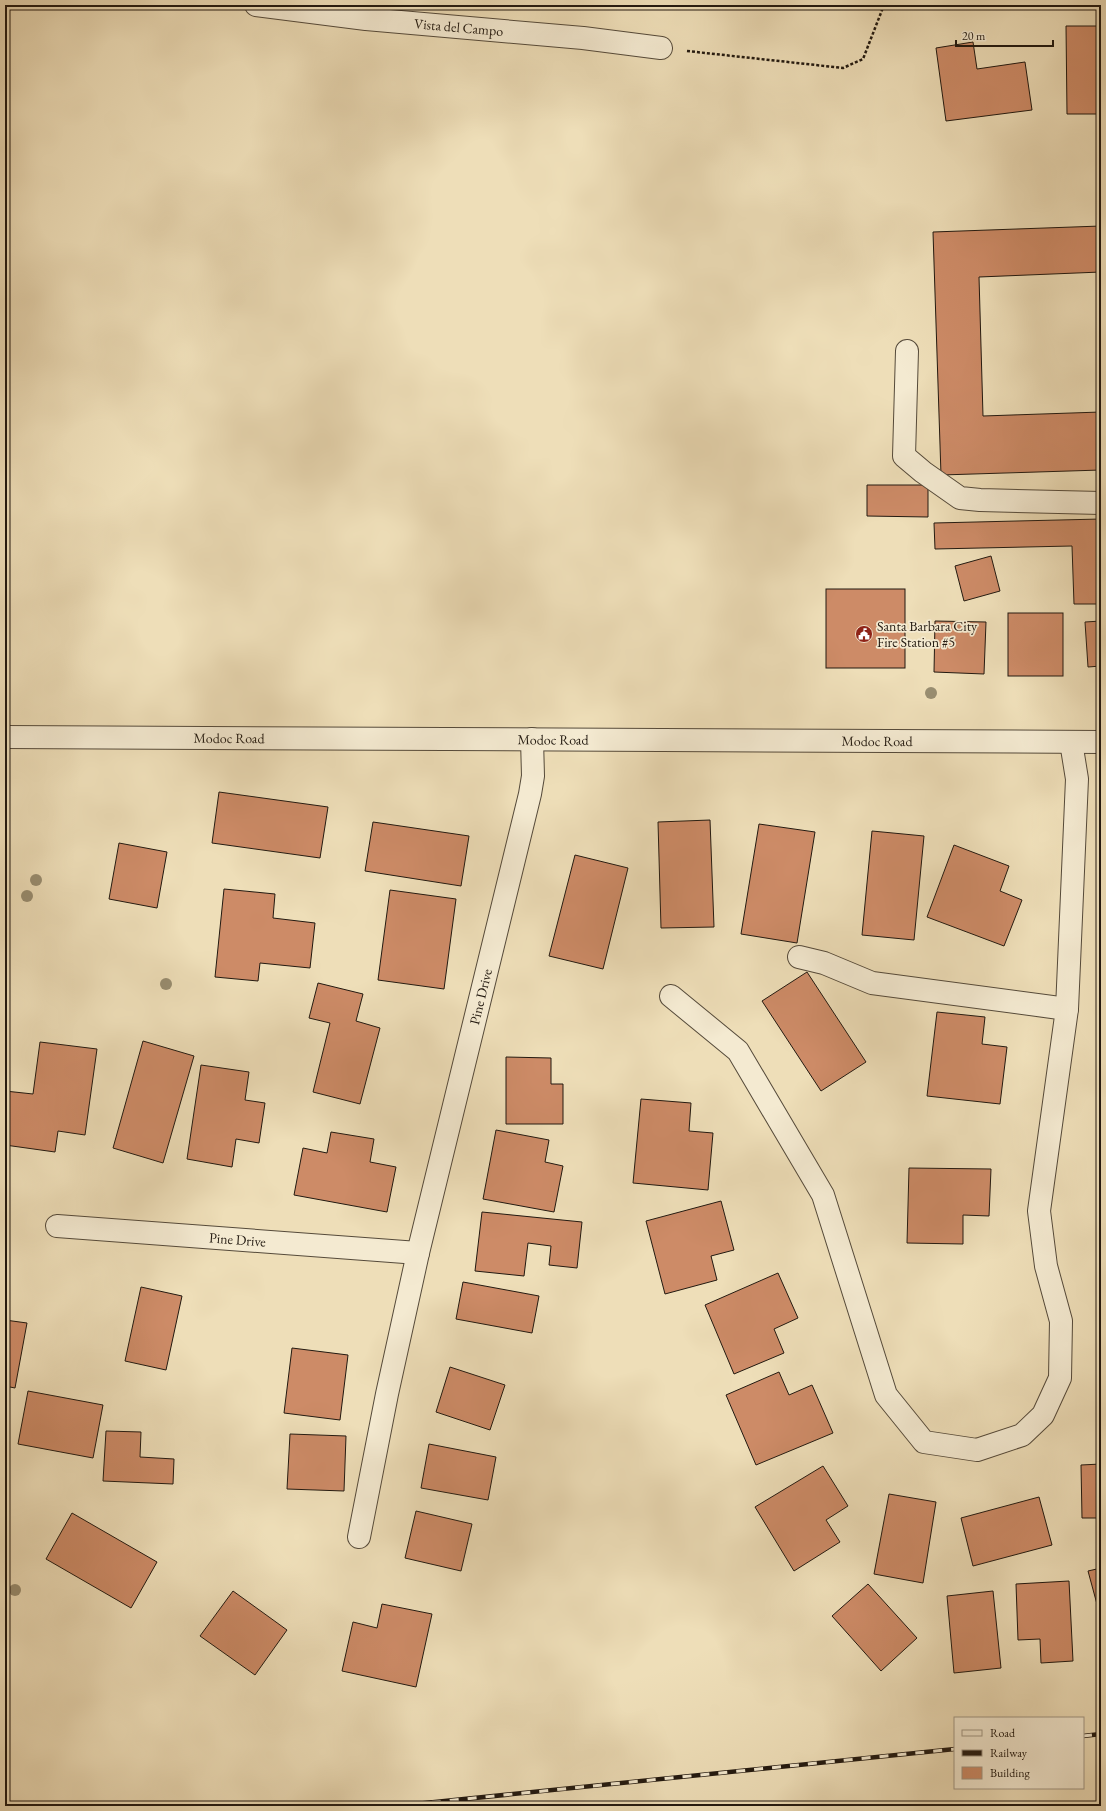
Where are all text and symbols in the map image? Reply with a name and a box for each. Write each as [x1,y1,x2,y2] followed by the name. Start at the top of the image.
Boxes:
[413,14,504,40] street label: Vista del Campo
[956,22,1053,48] scale bar
[962,28,986,44] text: 20 m
[877,617,978,651] place label: Santa Barbara City Fire Station #5
[854,624,874,644] public building icon: Santa Barbara City Fire Station #5
[193,729,266,747] street label: Modoc Road
[517,730,590,749] street label: Modoc Road
[841,732,914,750] street label: Modoc Road
[465,966,496,1026] street label: Pine Drive
[208,1228,267,1251] street label: Pine Drive
[954,1717,1084,1789] legend
[990,1725,1016,1741] text: Road
[990,1745,1028,1761] text: Railway
[990,1765,1031,1781] text: Building

